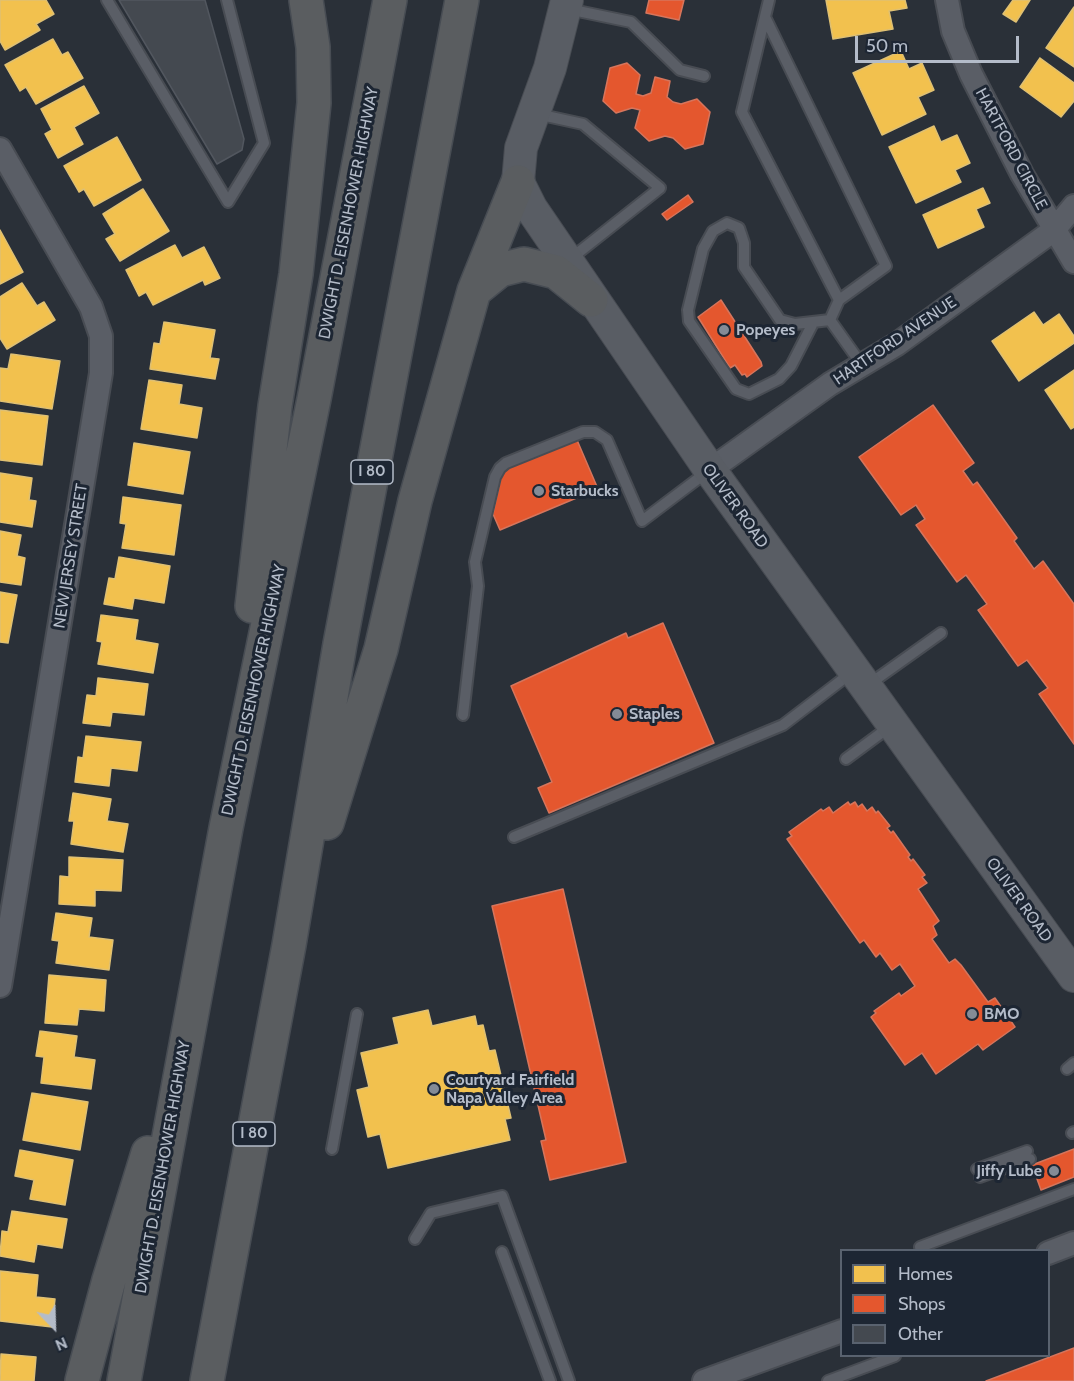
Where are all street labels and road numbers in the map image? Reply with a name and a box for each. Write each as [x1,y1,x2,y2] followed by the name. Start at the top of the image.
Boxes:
[315,85,383,341] street label: DWIGHT D. EISENHOWER HIGHWAY
[971,85,1051,213] street label: HARTFORD CIRCLE
[830,293,960,389] street label: HARTFORD AVENUE
[351,460,393,484] road number: I 80
[698,460,772,552] street label: OLIVER ROAD
[50,482,92,630] street label: NEW JERSEY STREET
[218,563,290,817] street label: DWIGHT D. EISENHOWER HIGHWAY
[982,854,1056,946] street label: OLIVER ROAD
[131,1039,195,1295] street label: DWIGHT D. EISENHOWER HIGHWAY
[233,1122,275,1146] road number: I 80

